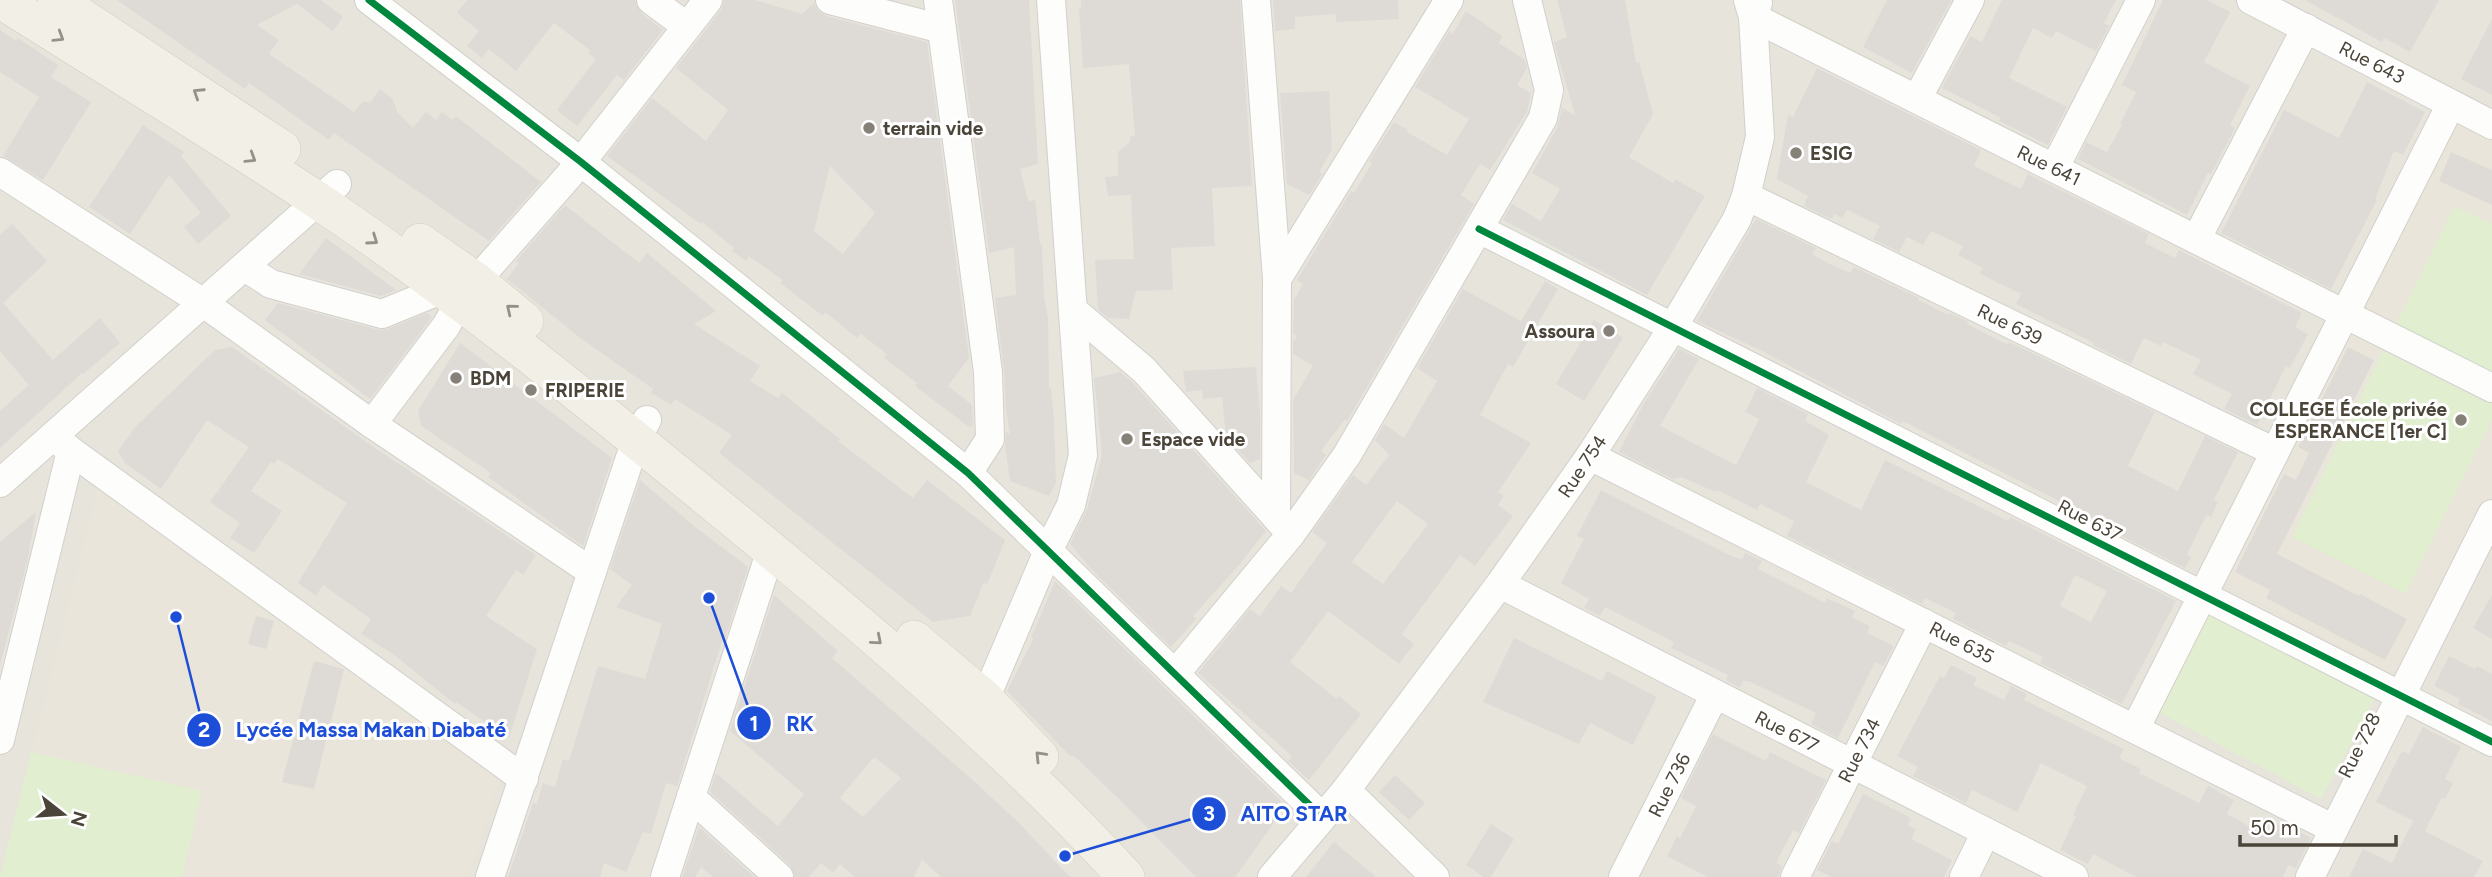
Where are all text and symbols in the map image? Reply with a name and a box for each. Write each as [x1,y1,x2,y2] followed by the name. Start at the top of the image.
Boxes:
[51,28,64,41] one-way arrow
[2335,36,2408,89] street label: Rue 643
[192,88,205,101] one-way arrow
[883,117,984,140] place label: terrain vide
[861,120,877,136] marker: terrain vide
[2013,140,2084,191] street label: Rue 641
[1810,142,1852,165] place label: ESIG
[1788,145,1804,161] marker: ESIG
[243,150,256,163] one-way arrow
[365,232,378,244] one-way arrow
[1974,299,2046,350] street label: Rue 639
[506,305,518,318] one-way arrow
[1525,320,1595,343] place label: Assoura
[1601,323,1617,339] marker: Assoura
[470,367,511,390] place label: BDM
[448,370,464,386] marker: BDM
[545,379,625,402] place label: FRIPERIE
[523,382,539,398] marker: FRIPERIE
[2250,398,2447,443] place label: COLLEGE École privée ESPERANCE [1er C]
[2453,412,2469,428] marker: COLLEGE École privée ESPERANCE [1er C]
[1141,428,1246,451] place label: Espace vide
[1553,430,1612,502] street label: Rue 754
[1119,431,1135,447] marker: Espace vide
[2054,495,2126,546] street label: Rue 637
[1926,616,1998,669] street label: Rue 635
[869,632,882,644] one-way arrow
[737,702,827,744] callout: RK
[1751,706,1823,757] street label: Rue 677
[187,709,520,751] callout: Lycée Massa Makan Diabaté
[2333,709,2386,782] street label: Rue 728
[750,711,758,736] text: 1
[786,711,814,736] text: RK
[1833,714,1886,787] street label: Rue 734
[198,717,210,742] text: 2
[236,717,507,742] text: Lycée Massa Makan Diabaté
[1644,749,1695,821] street label: Rue 736
[1036,752,1048,764] one-way arrow
[28,779,98,849] north arrow
[1192,793,1362,835] callout: AITO STAR
[1203,801,1215,826] text: 3
[1240,801,1348,826] text: AITO STAR
[2240,804,2396,848] scale bar
[66,808,92,829] text: N
[2250,815,2299,840] text: 50 m

